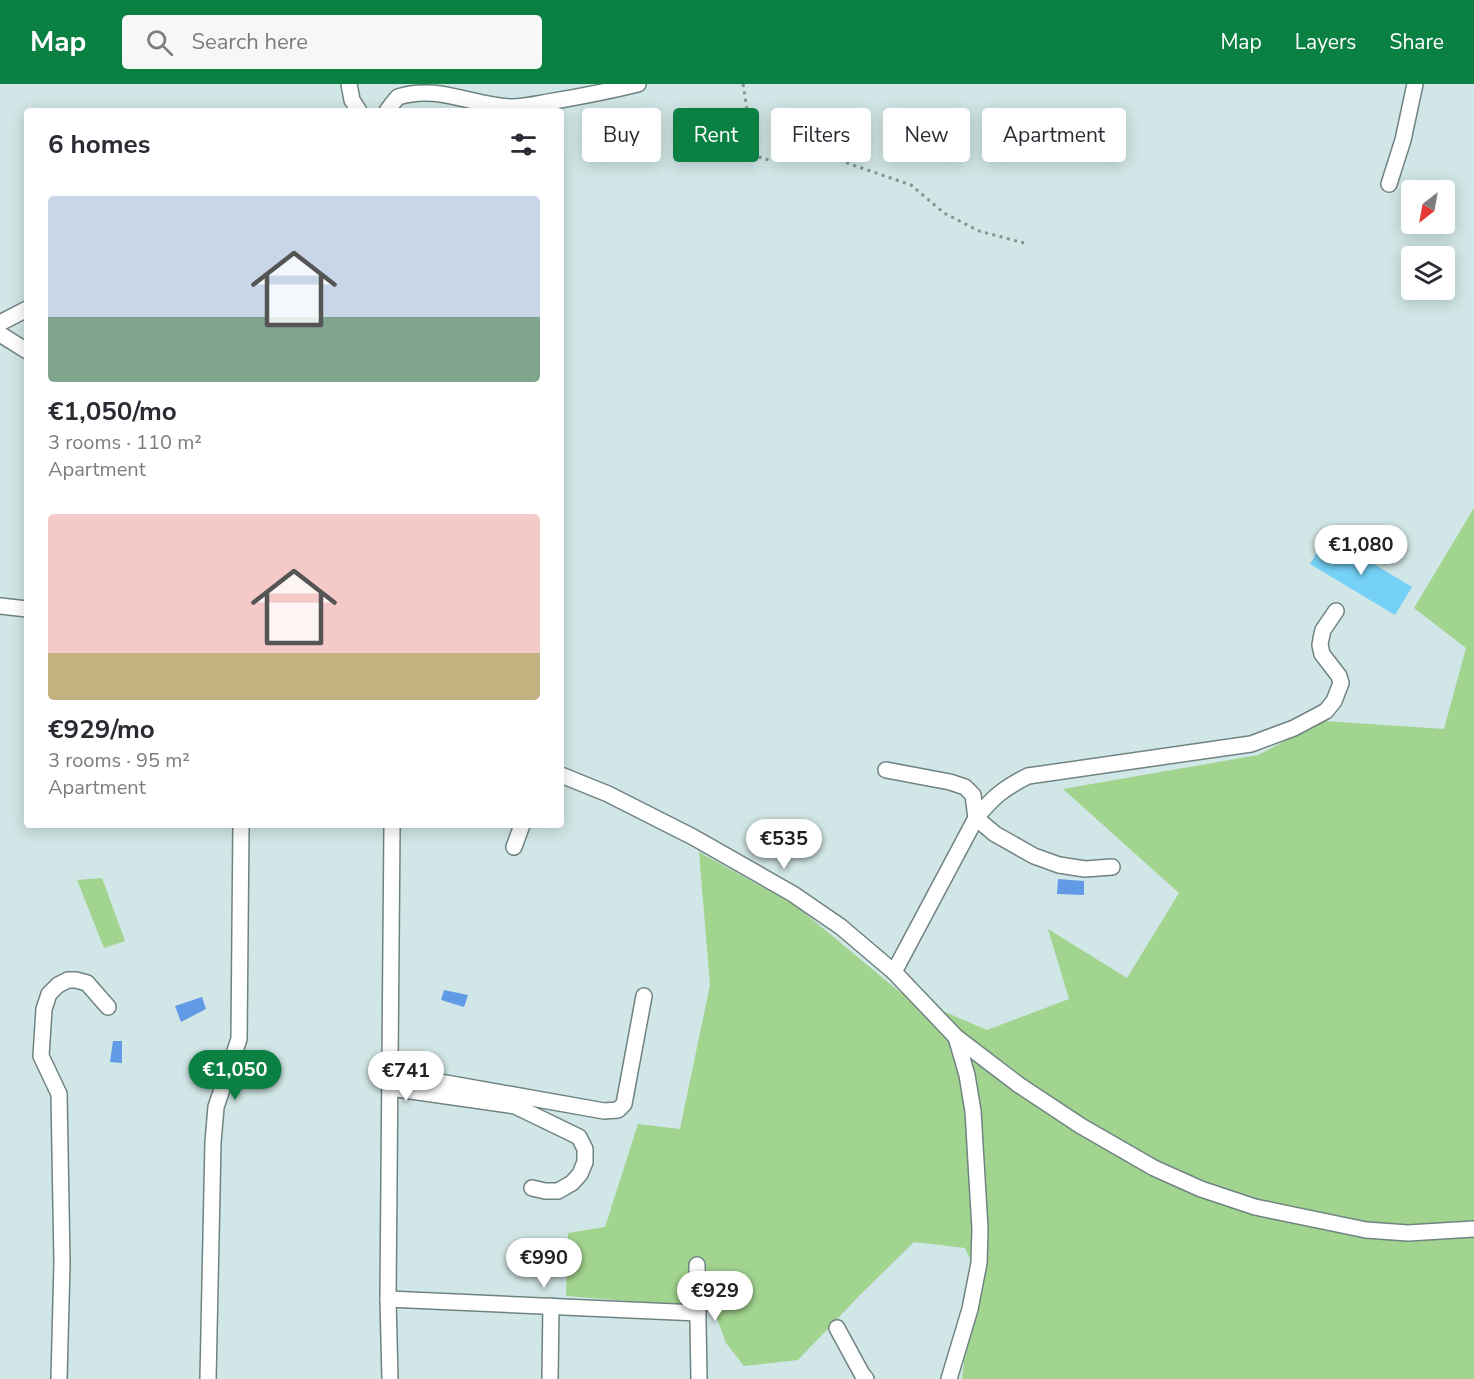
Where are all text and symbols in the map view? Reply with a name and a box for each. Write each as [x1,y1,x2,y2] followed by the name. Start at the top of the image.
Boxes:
[122,15,542,69] search box
[30,23,86,61] text: Map
[143,26,176,59] icon: search
[191,27,308,57] text: Search here
[1220,28,1262,56] text: Map
[1295,28,1356,56] text: Layers
[1389,28,1444,56] text: Share
[582,108,661,162] chip: Buy
[673,108,759,162] chip: Rent
[771,108,871,162] chip: Filters
[883,108,970,162] chip: New
[982,108,1126,162] chip: Apartment
[48,127,150,162] text: 6 homes
[507,128,540,161] icon: filters
[1401,180,1455,234] north arrow
[1401,180,1455,300] map controls
[240,235,348,343] icon: home
[1401,246,1455,300] button: layers
[48,394,177,429] text: €1,050/mo
[48,429,202,456] text: 3 rooms · 110 m²
[48,456,146,483] text: Apartment
[1312,525,1410,576] pin: €1,080
[1329,531,1393,558] text: €1,080
[240,553,348,661] icon: home
[48,712,155,747] text: €929/mo
[48,747,190,774] text: 3 rooms · 95 m²
[48,774,146,801] text: Apartment
[748,819,820,870] pin: €535
[760,825,808,852] text: €535
[186,1050,284,1101] pin: €1,050
[370,1051,442,1102] pin: €741
[203,1056,267,1083] text: €1,050
[382,1057,430,1084] text: €741
[508,1238,580,1289] pin: €990
[520,1244,568,1271] text: €990
[679,1271,751,1322] pin: €929
[691,1277,739,1304] text: €929

